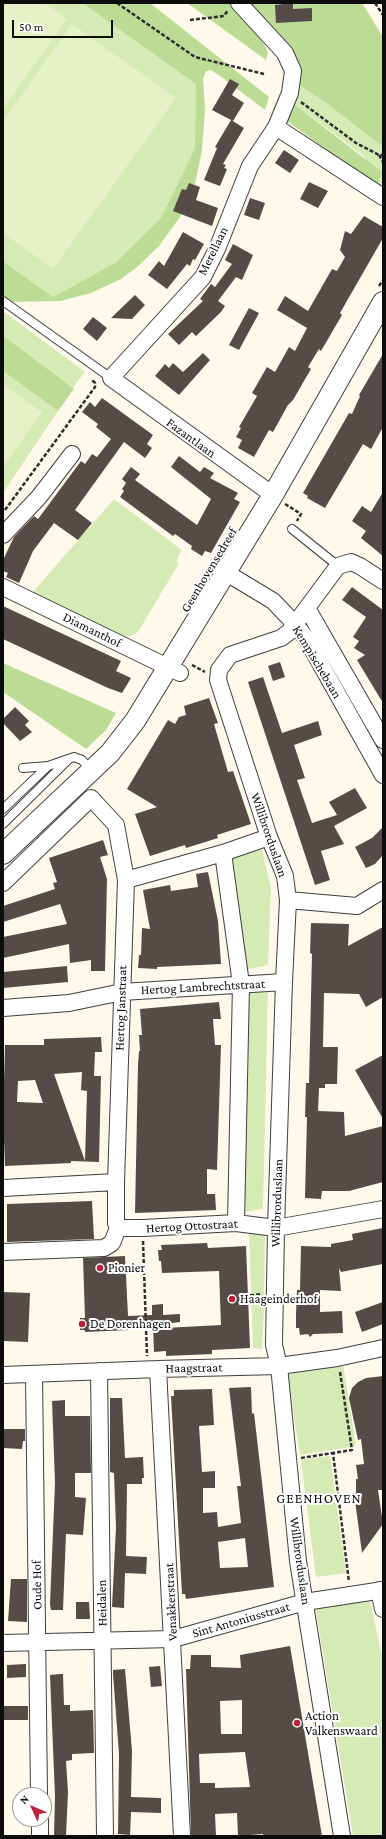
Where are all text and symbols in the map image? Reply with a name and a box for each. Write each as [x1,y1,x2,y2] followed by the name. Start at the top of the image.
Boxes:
[14,12,115,38] scale bar
[19,20,43,34] text: 50 m
[195,224,231,278] street label: Merellaan
[163,415,219,461] street label: Fazantlaan
[178,525,240,615] street label: Geenhovensedreef
[60,609,124,651] street label: Diamanthof
[289,623,345,701] street label: Kempischebaan
[247,791,291,879] street label: Willibrorduslaan
[112,965,130,1051] street label: Hertog Janstraat
[140,976,266,998] street label: Hertog Lambrechtstraat
[268,1159,286,1247] street label: Willibrorduslaan
[146,1216,238,1236] street label: Hertog Ottostraat
[108,1260,145,1276] place label: Pionier
[95,1263,105,1273] marker: Pionier
[240,1291,317,1307] place label: Haageinderhof
[227,1294,237,1304] marker: Haageinderhof
[90,1316,171,1332] place label: De Dorenhagen
[77,1319,87,1329] marker: De Dorenhagen
[165,1360,223,1376] street label: Haagstraat
[276,1491,362,1507] district label: GEENHOVEN
[286,1516,314,1606] street label: Willibrorduslaan
[29,1560,45,1610] street label: Oude Hof
[161,1563,181,1641] street label: Venakkerstraat
[94,1580,110,1626] street label: Heidalen
[190,1599,292,1641] street label: Sint Antoniusstraat
[305,1708,378,1739] place label: Action Valkenswaard
[292,1718,302,1728] marker: Action Valkenswaard
[12,1787,52,1827] north arrow
[17,1792,31,1806] text: N

